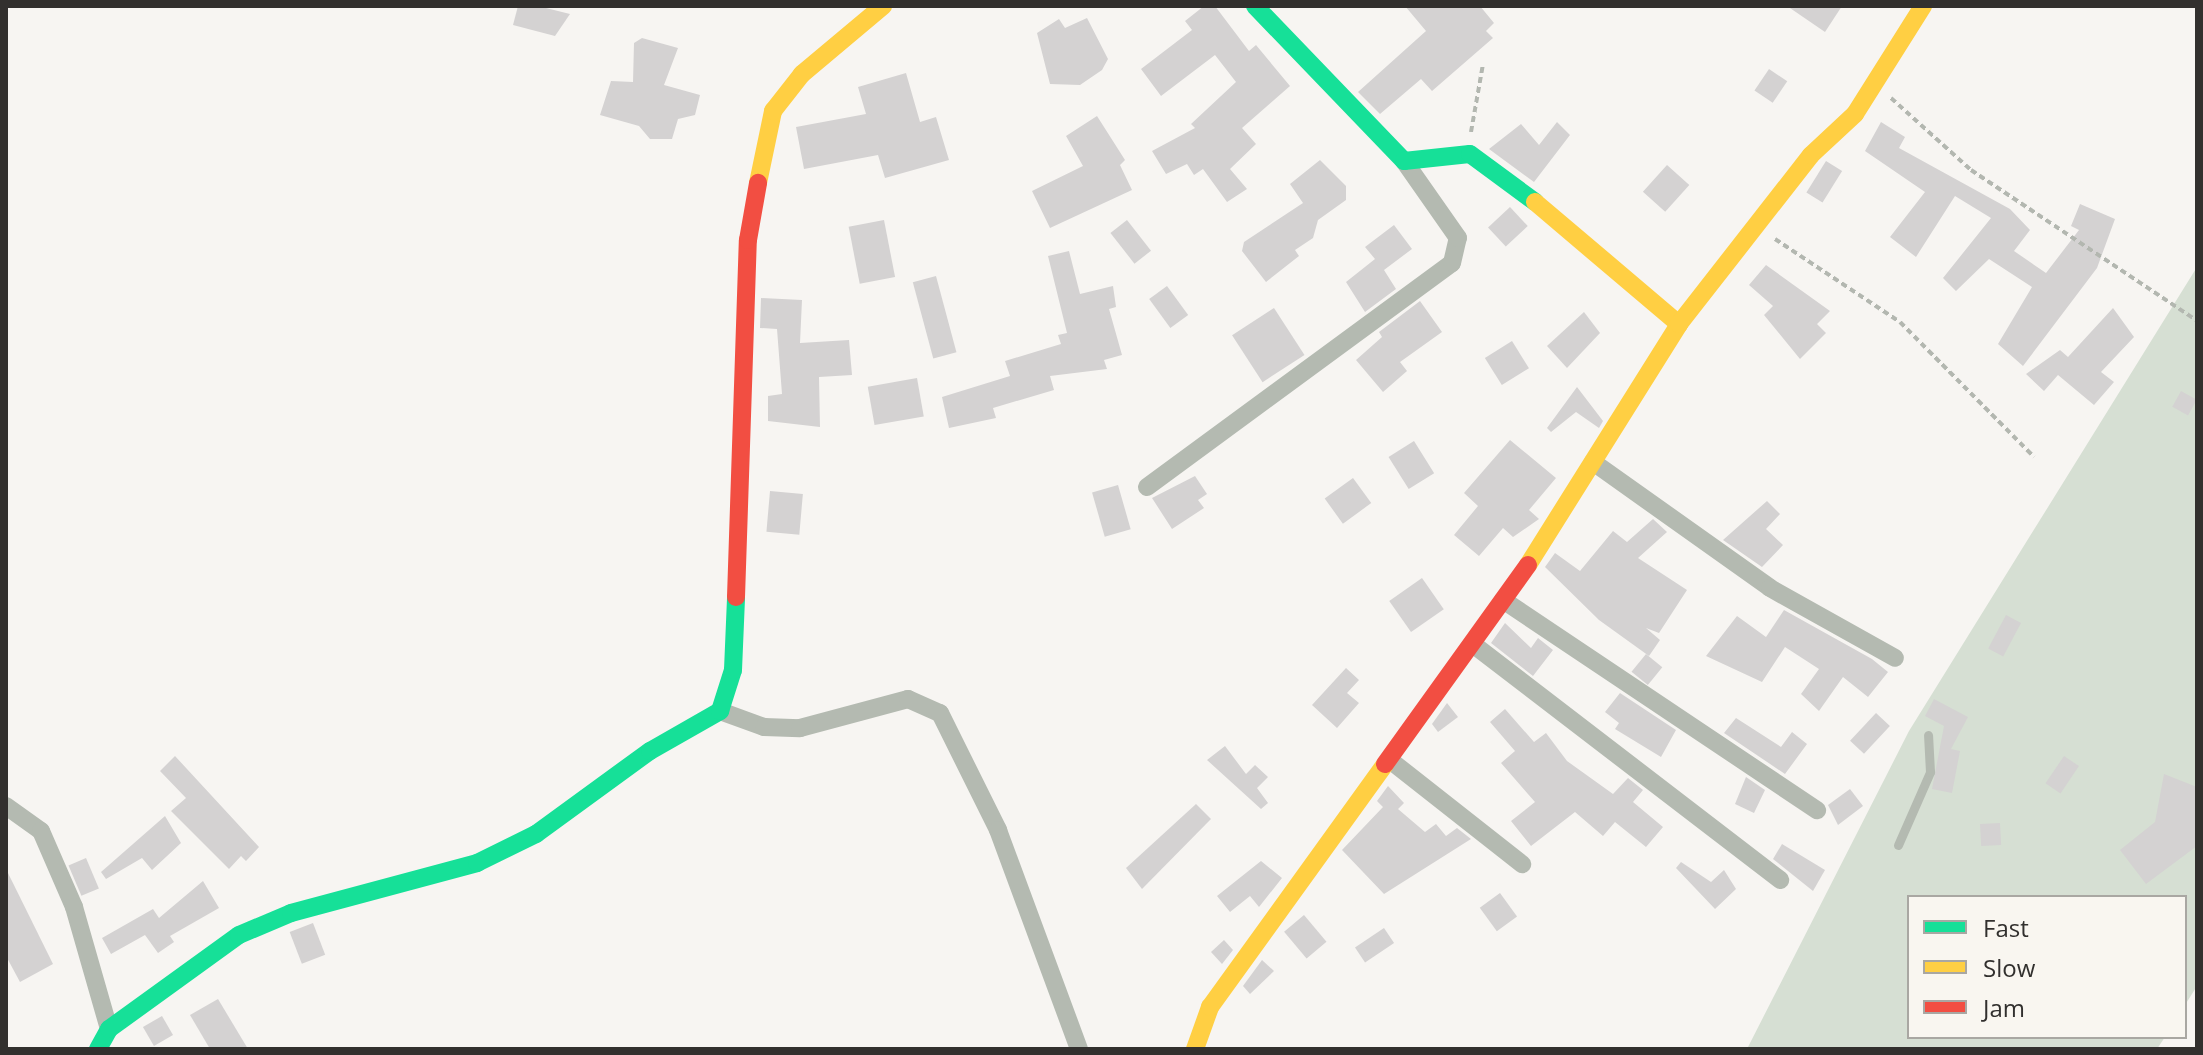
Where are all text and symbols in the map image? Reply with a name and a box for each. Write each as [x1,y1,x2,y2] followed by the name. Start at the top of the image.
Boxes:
[1907,895,2187,1039] legend
[1983,911,2029,944] text: Fast
[1983,951,2035,984] text: Slow
[1983,991,2025,1024] text: Jam

